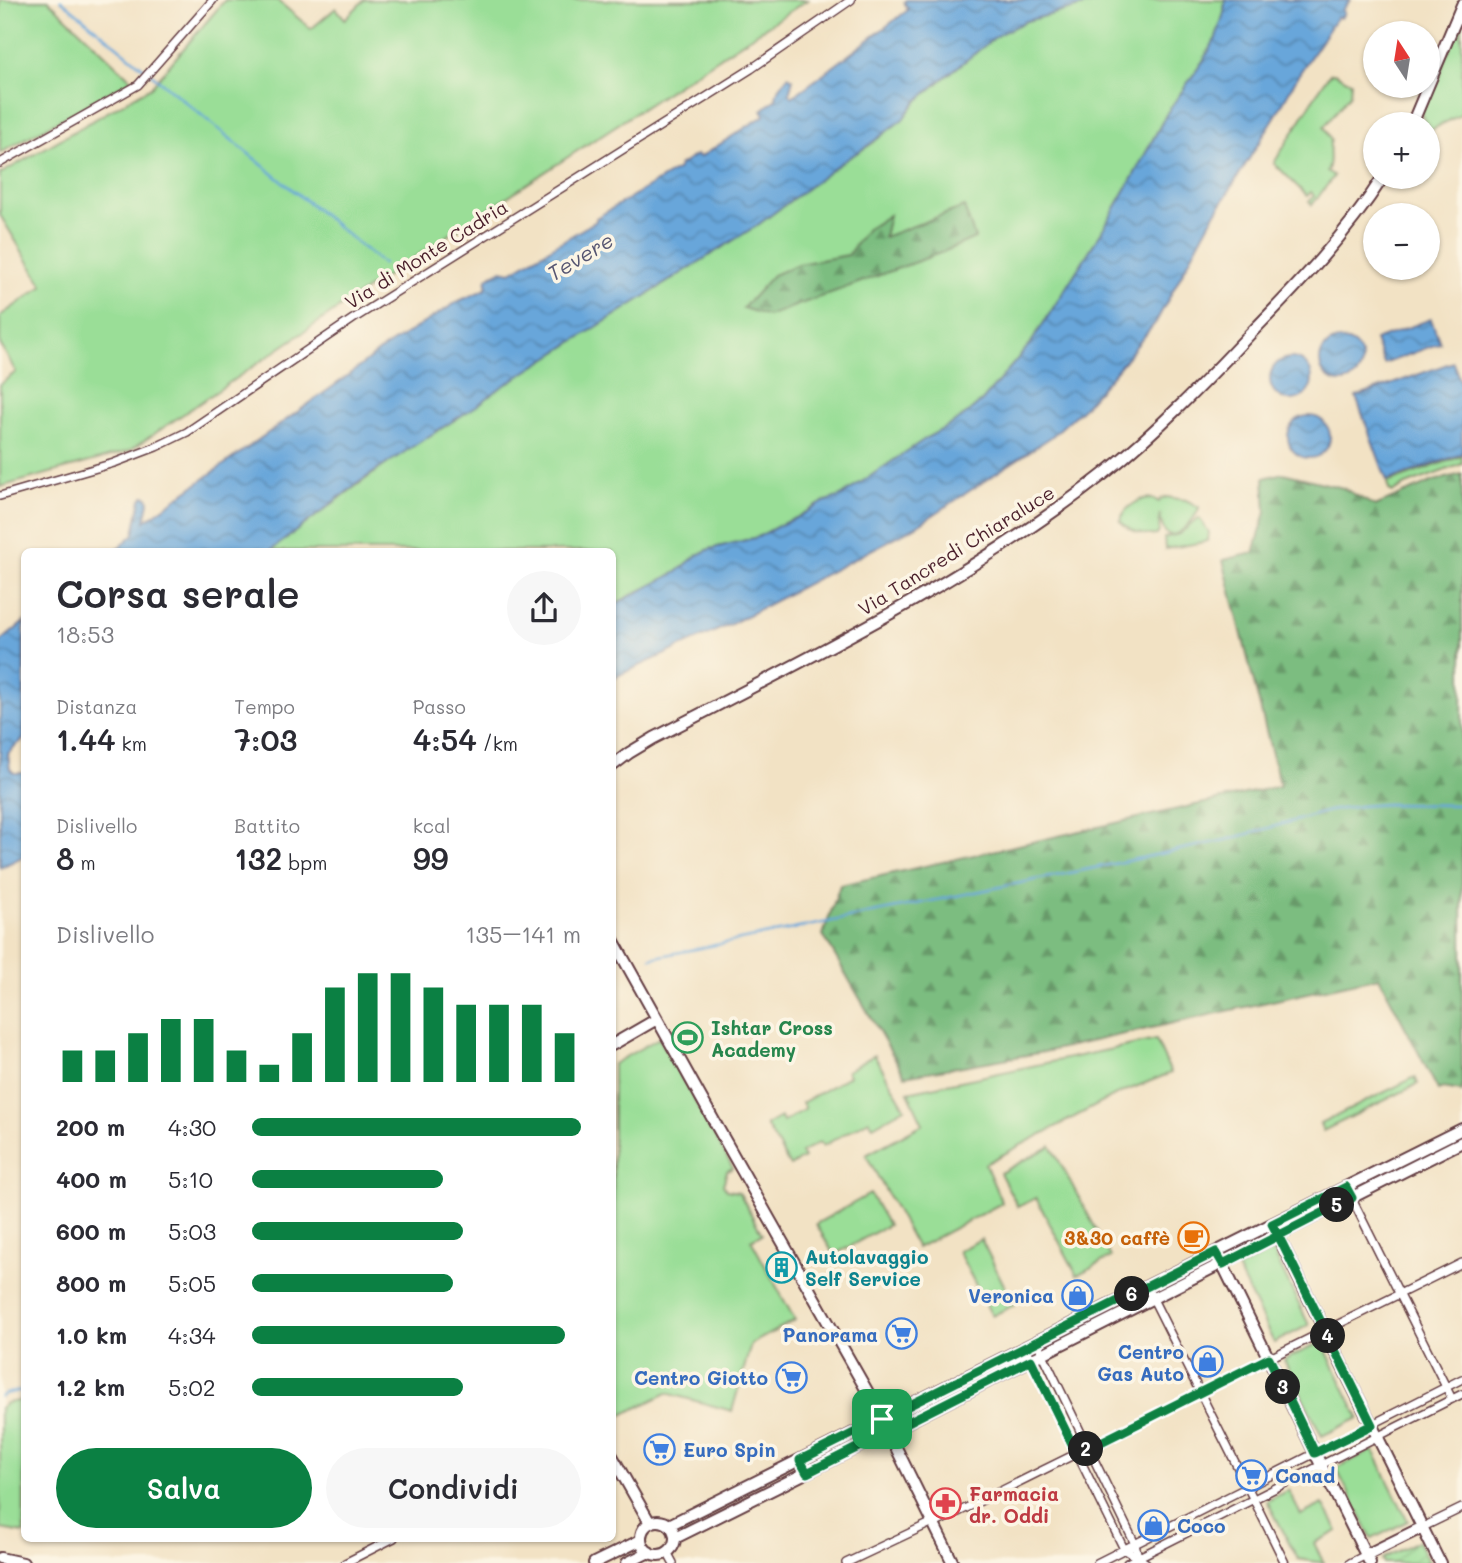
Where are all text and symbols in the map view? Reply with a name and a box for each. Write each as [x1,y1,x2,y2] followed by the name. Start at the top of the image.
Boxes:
[1363,21,1440,98] north arrow
[1363,21,1440,280] map controls
[1363,112,1440,189] button: +
[340,194,512,314] street label: Via di Monte Cadria
[1363,203,1440,280] button: −
[542,226,618,286] water label: Tevere
[853,479,1059,621] street label: Via Tancredi Chiaraluce
[56,568,300,618] text: Corsa serale
[507,571,581,645] button: share
[56,619,114,649] text: 18:53
[56,694,137,719] text: Distanza
[234,694,295,719] text: Tempo
[413,694,466,719] text: Passo
[56,719,116,759] text: 1.44
[234,719,297,759] text: 7:03
[413,719,477,759] text: 4:54
[116,731,147,756] text: km
[477,731,518,756] text: /km
[56,813,137,838] text: Dislivello
[234,813,300,838] text: Battito
[413,813,451,838] text: kcal
[56,838,74,878] text: 8
[234,838,282,878] text: 132
[413,838,449,878] text: 99
[74,850,96,875] text: m
[282,850,327,875] text: bpm
[56,919,154,949] text: Dislivello
[465,919,581,949] text: 135–141 m
[711,1015,833,1062] place label: Ishtar Cross Academy
[671,1021,705,1055] sports icon: Ishtar Cross Academy
[56,1112,125,1142] text: 200 m
[168,1112,216,1142] text: 4:30
[56,1164,127,1194] text: 400 m
[168,1164,213,1194] text: 5:10
[1320,1188,1354,1222] pin: 5
[1331,1192,1342,1217] text: 5
[56,1216,126,1246] text: 600 m
[168,1216,216,1246] text: 5:03
[1176,1220,1210,1254] cafe icon: 3&30 caffè
[1064,1225,1170,1250] place label: 3&30 caffè
[805,1244,928,1291] place label: Autolavaggio Self Service
[765,1250,799,1284] building icon: Autolavaggio Self Service
[56,1268,126,1298] text: 800 m
[168,1268,216,1298] text: 5:05
[1114,1276,1150,1312] pin: 6
[1060,1278,1094,1312] shop icon: Veronica
[1126,1281,1137,1306] text: 6
[968,1283,1054,1308] place label: Veronica
[884,1317,918,1351] supermarket icon: Panorama
[1310,1318,1346,1354] pin: 4
[56,1320,127,1350] text: 1.0 km
[168,1320,216,1350] text: 4:34
[783,1322,878,1347] place label: Panorama
[1321,1323,1334,1348] text: 4
[1097,1339,1184,1386] place label: Centro Gas Auto
[1190,1345,1224,1379] shop icon: Centro Gas Auto
[774,1360,808,1394] supermarket icon: Centro Giotto
[634,1365,768,1390] place label: Centro Giotto
[1266,1370,1300,1404] pin: 3
[56,1372,125,1402] text: 1.2 km
[168,1372,216,1402] text: 5:02
[1277,1374,1288,1399] text: 3
[852,1389,912,1449] pin
[863,1400,901,1438] icon: arrive
[643,1432,677,1466] supermarket icon: Euro Spin
[1068,1432,1104,1466] pin: 2
[1080,1436,1091,1461] text: 2
[683,1437,776,1462] place label: Euro Spin
[56,1448,312,1528] button: Salva
[326,1448,581,1528] button: Condividi
[1235,1458,1269,1492] supermarket icon: Conad
[1275,1463,1335,1488] place label: Conad
[969,1481,1059,1528] place label: Farmacia dr. Oddi
[929,1487,963,1521] pharmacy icon: Farmacia dr. Oddi
[1137,1508,1171,1542] shop icon: Coco
[1177,1513,1226,1538] place label: Coco

